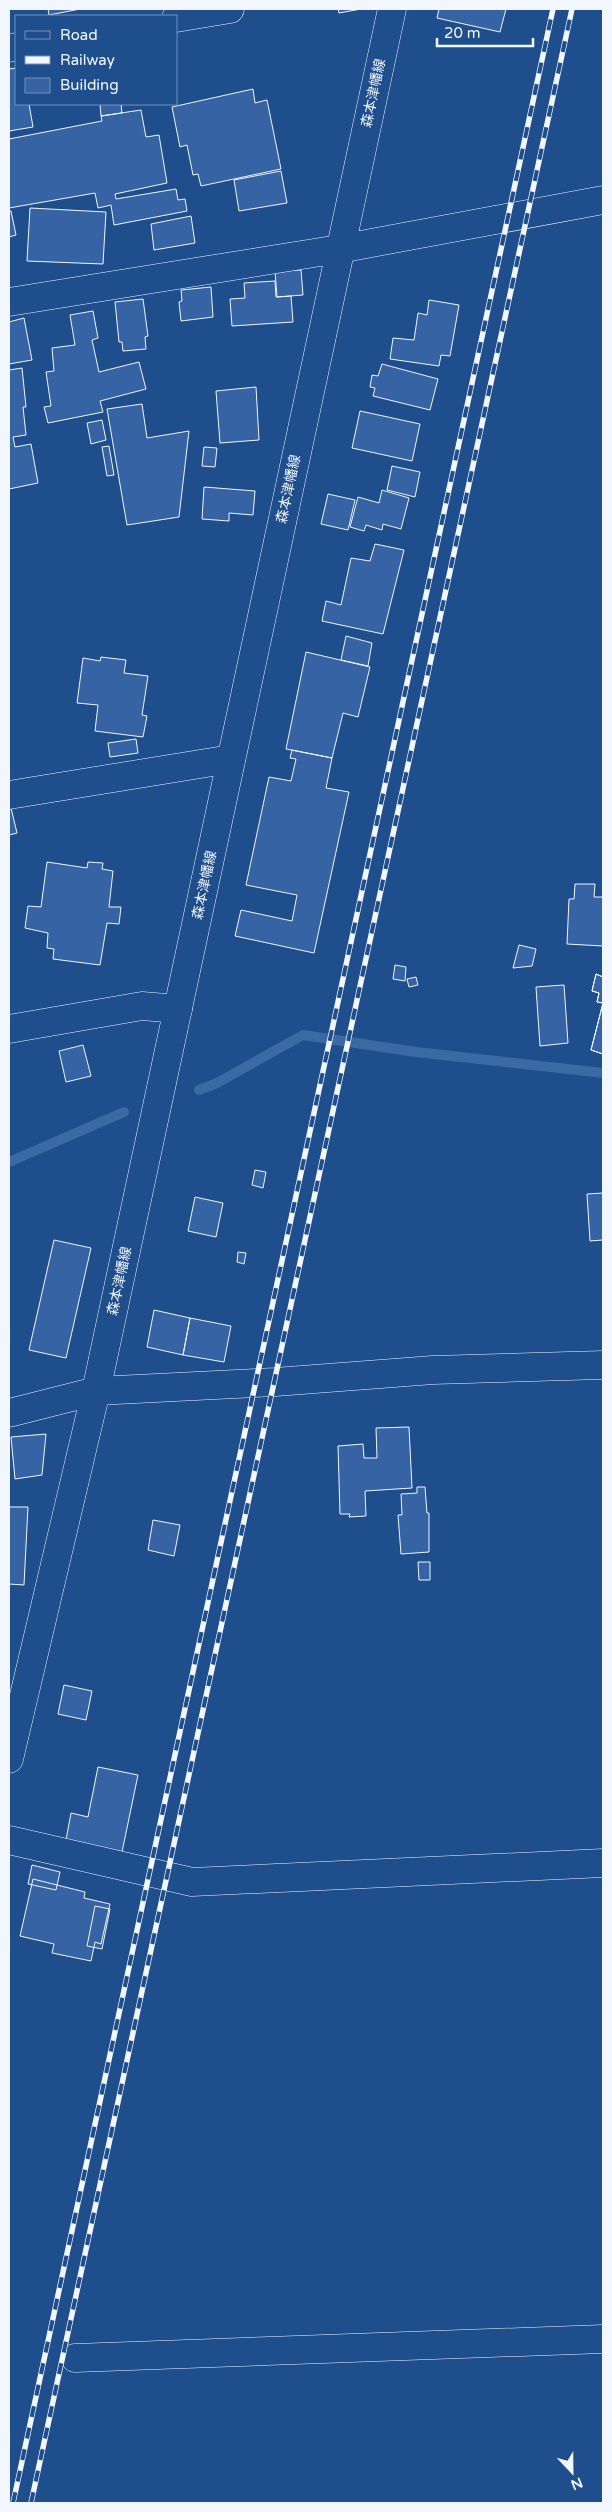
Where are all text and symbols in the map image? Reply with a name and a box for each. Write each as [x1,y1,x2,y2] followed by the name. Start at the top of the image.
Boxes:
[15,15,178,105] legend
[437,15,533,47] scale bar
[444,24,481,42] text: 20 m
[60,26,98,44] text: Road
[60,51,115,69] text: Railway
[358,57,389,129] street label: 森本津幡線
[60,76,119,94] text: Building
[273,453,304,525] street label: 森本津幡線
[189,849,220,921] street label: 森本津幡線
[104,1245,135,1317] street label: 森本津幡線
[547,2447,597,2497] north arrow
[568,2474,585,2494] text: N

